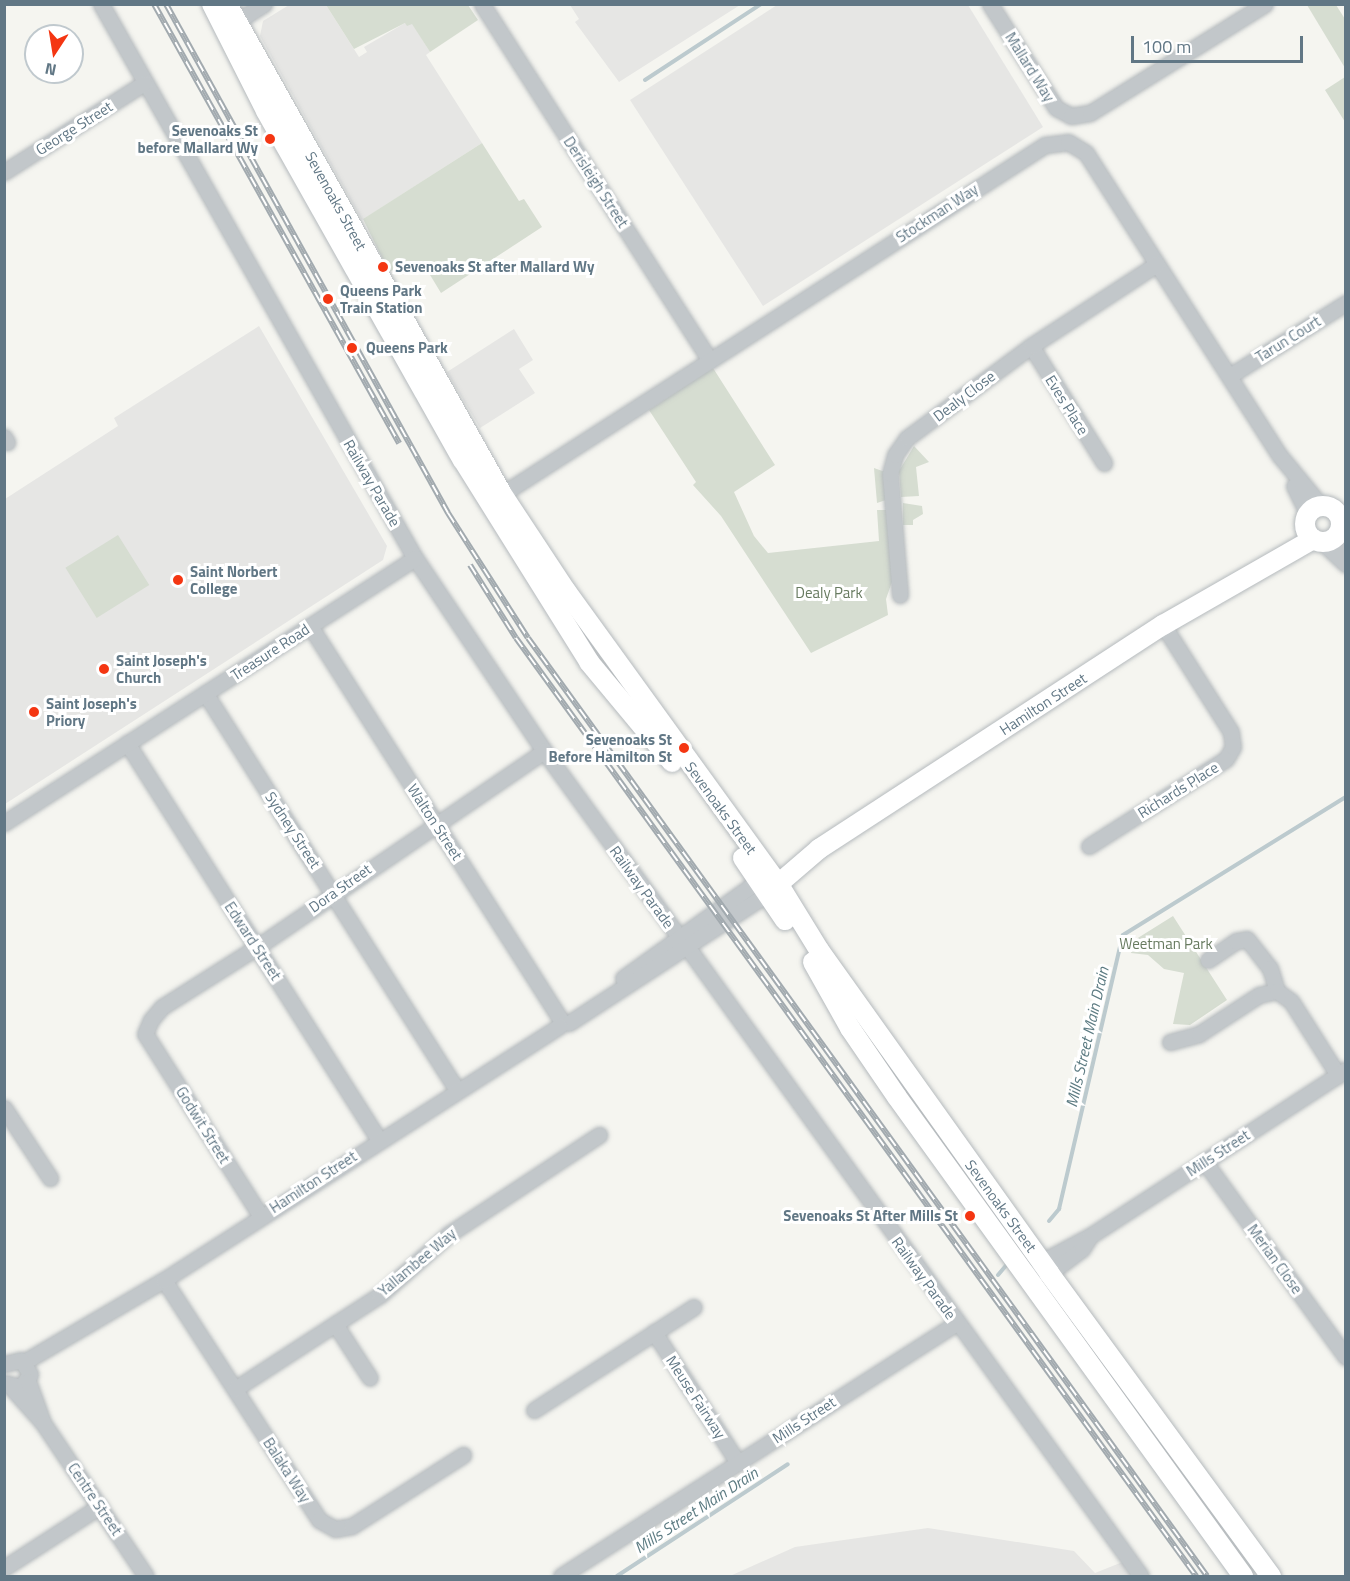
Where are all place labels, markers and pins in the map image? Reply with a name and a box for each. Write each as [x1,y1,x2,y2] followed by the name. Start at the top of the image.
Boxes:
[138,121,258,156] place label: Sevenoaks St before Mallard Wy
[263,132,277,146] marker: Sevenoaks St before Mallard Wy
[395,258,594,276] place label: Sevenoaks St after Mallard Wy
[376,260,390,274] marker: Sevenoaks St after Mallard Wy
[340,281,423,316] place label: Queens Park Train Station
[321,292,335,306] marker: Queens Park Train Station
[343,339,361,357] marker: Queens Park
[366,339,448,357] place label: Queens Park
[190,562,277,597] place label: Saint Norbert College
[171,573,185,587] marker: Saint Norbert College
[116,651,207,686] place label: Saint Joseph's Church
[97,662,111,676] marker: Saint Joseph's Church
[46,694,137,729] place label: Saint Joseph's Priory
[27,705,41,719] marker: Saint Joseph's Priory
[549,730,672,765] place label: Sevenoaks St Before Hamilton St
[677,741,691,755] marker: Sevenoaks St Before Hamilton St
[783,1207,958,1225] place label: Sevenoaks St After Mills St
[963,1209,977,1223] marker: Sevenoaks St After Mills St

